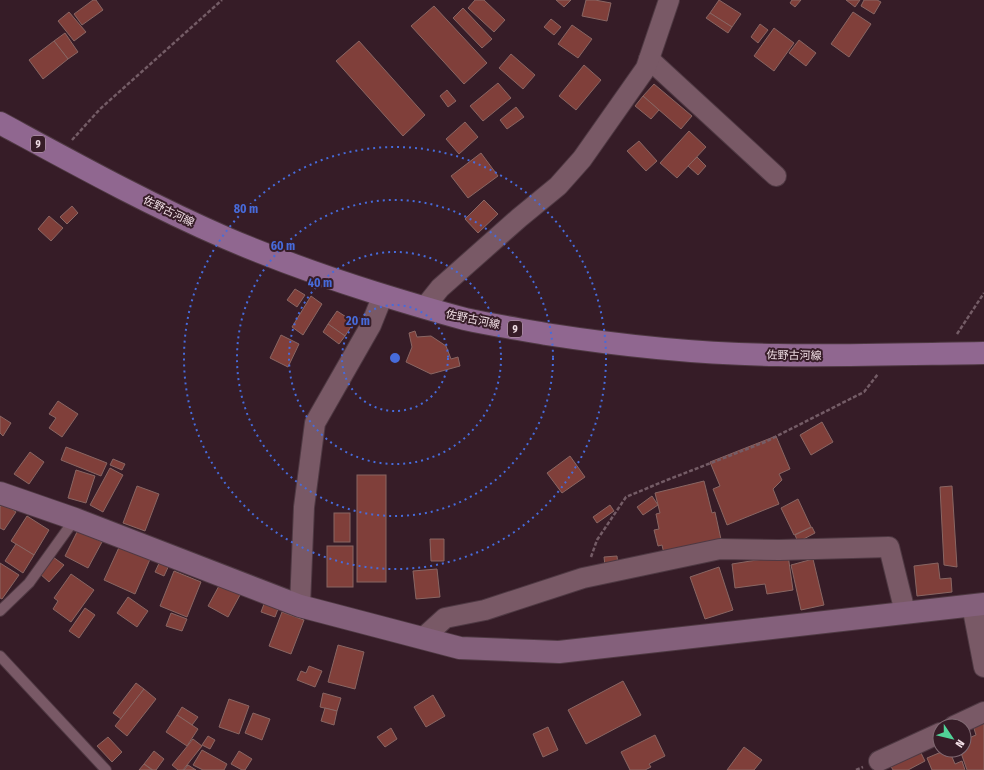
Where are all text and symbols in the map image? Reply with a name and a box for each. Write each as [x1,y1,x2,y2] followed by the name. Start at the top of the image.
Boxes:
[31,136,45,152] road number: 9
[141,194,196,229] street label: 佐野古河線
[234,202,258,216] text: 80 m
[271,239,295,253] text: 60 m
[308,276,332,290] text: 40 m
[445,307,501,332] street label: 佐野古河線
[345,314,370,328] text: 20 m
[508,321,522,337] road number: 9
[766,349,822,362] street label: 佐野古河線
[388,351,402,365] centre of rings
[932,718,972,758] north arrow
[953,737,967,750] text: N

